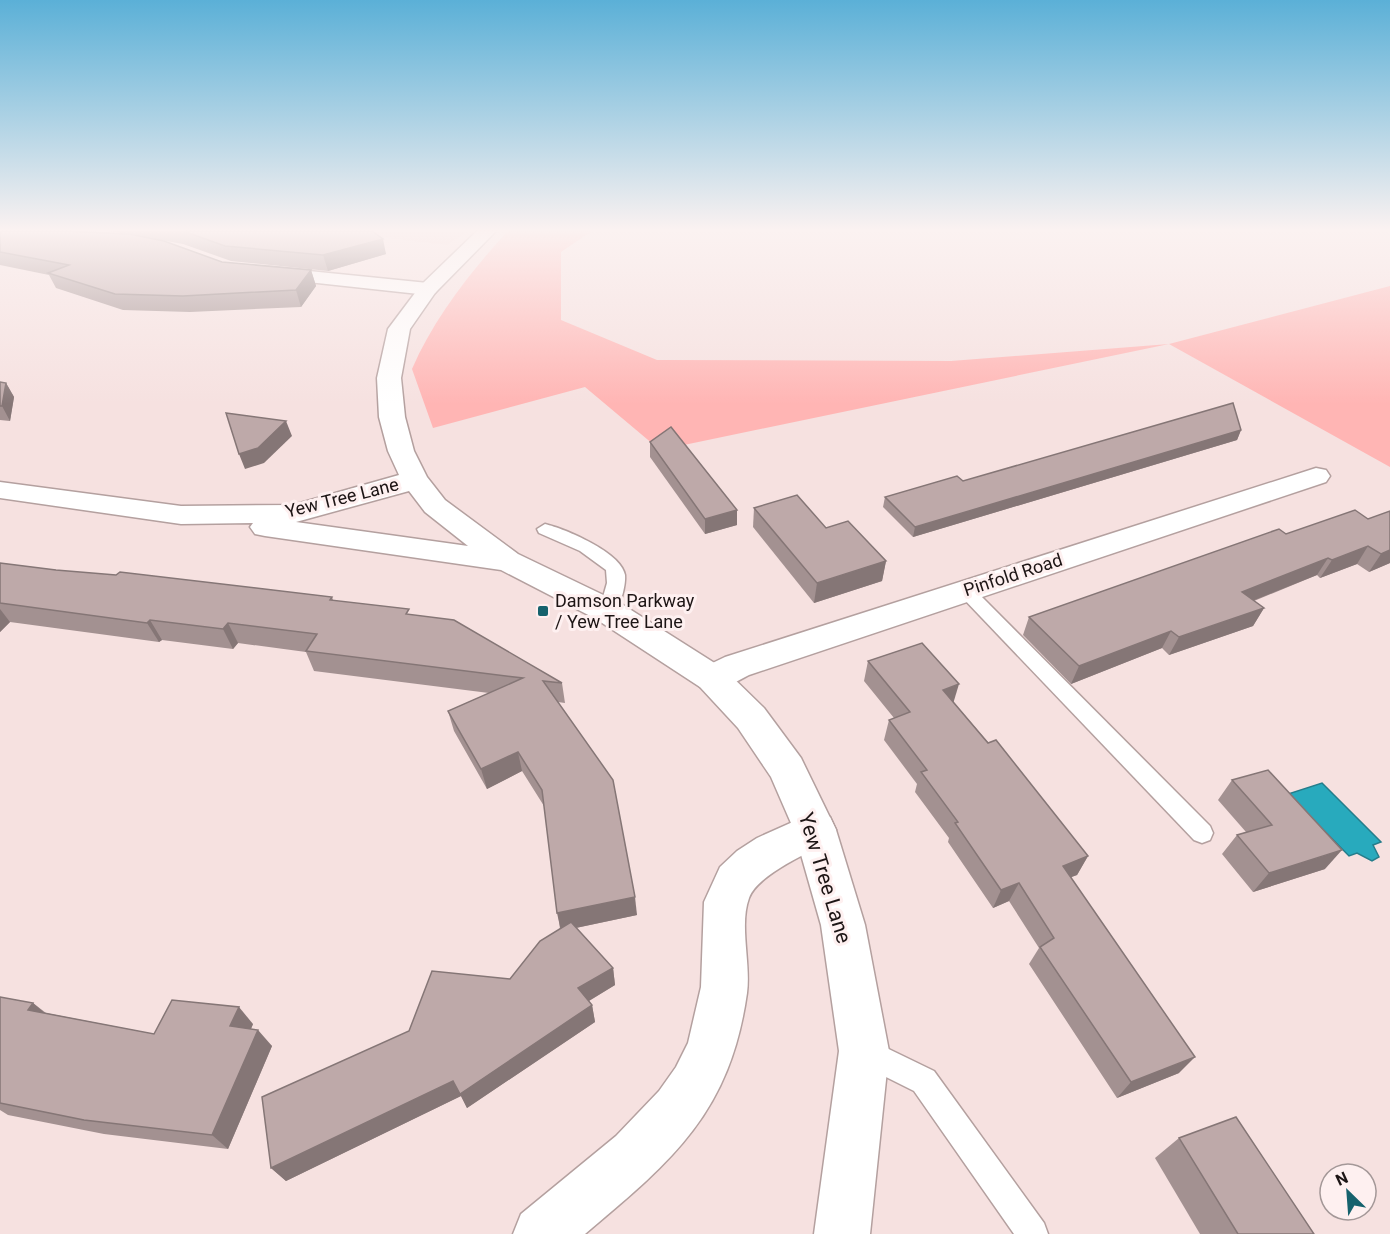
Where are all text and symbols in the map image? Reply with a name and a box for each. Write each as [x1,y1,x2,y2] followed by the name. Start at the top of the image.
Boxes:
[283,473,401,522] street label: Yew Tree Lane
[961,549,1065,600] street label: Pinfold Road
[555,590,695,632] place label: Damson Parkway / Yew Tree Lane
[536,604,550,618] marker: Damson Parkway / Yew Tree Lane
[794,810,856,946] street label: Yew Tree Lane
[1318,1162,1378,1222] north arrow
[1333,1168,1351,1190] text: N

